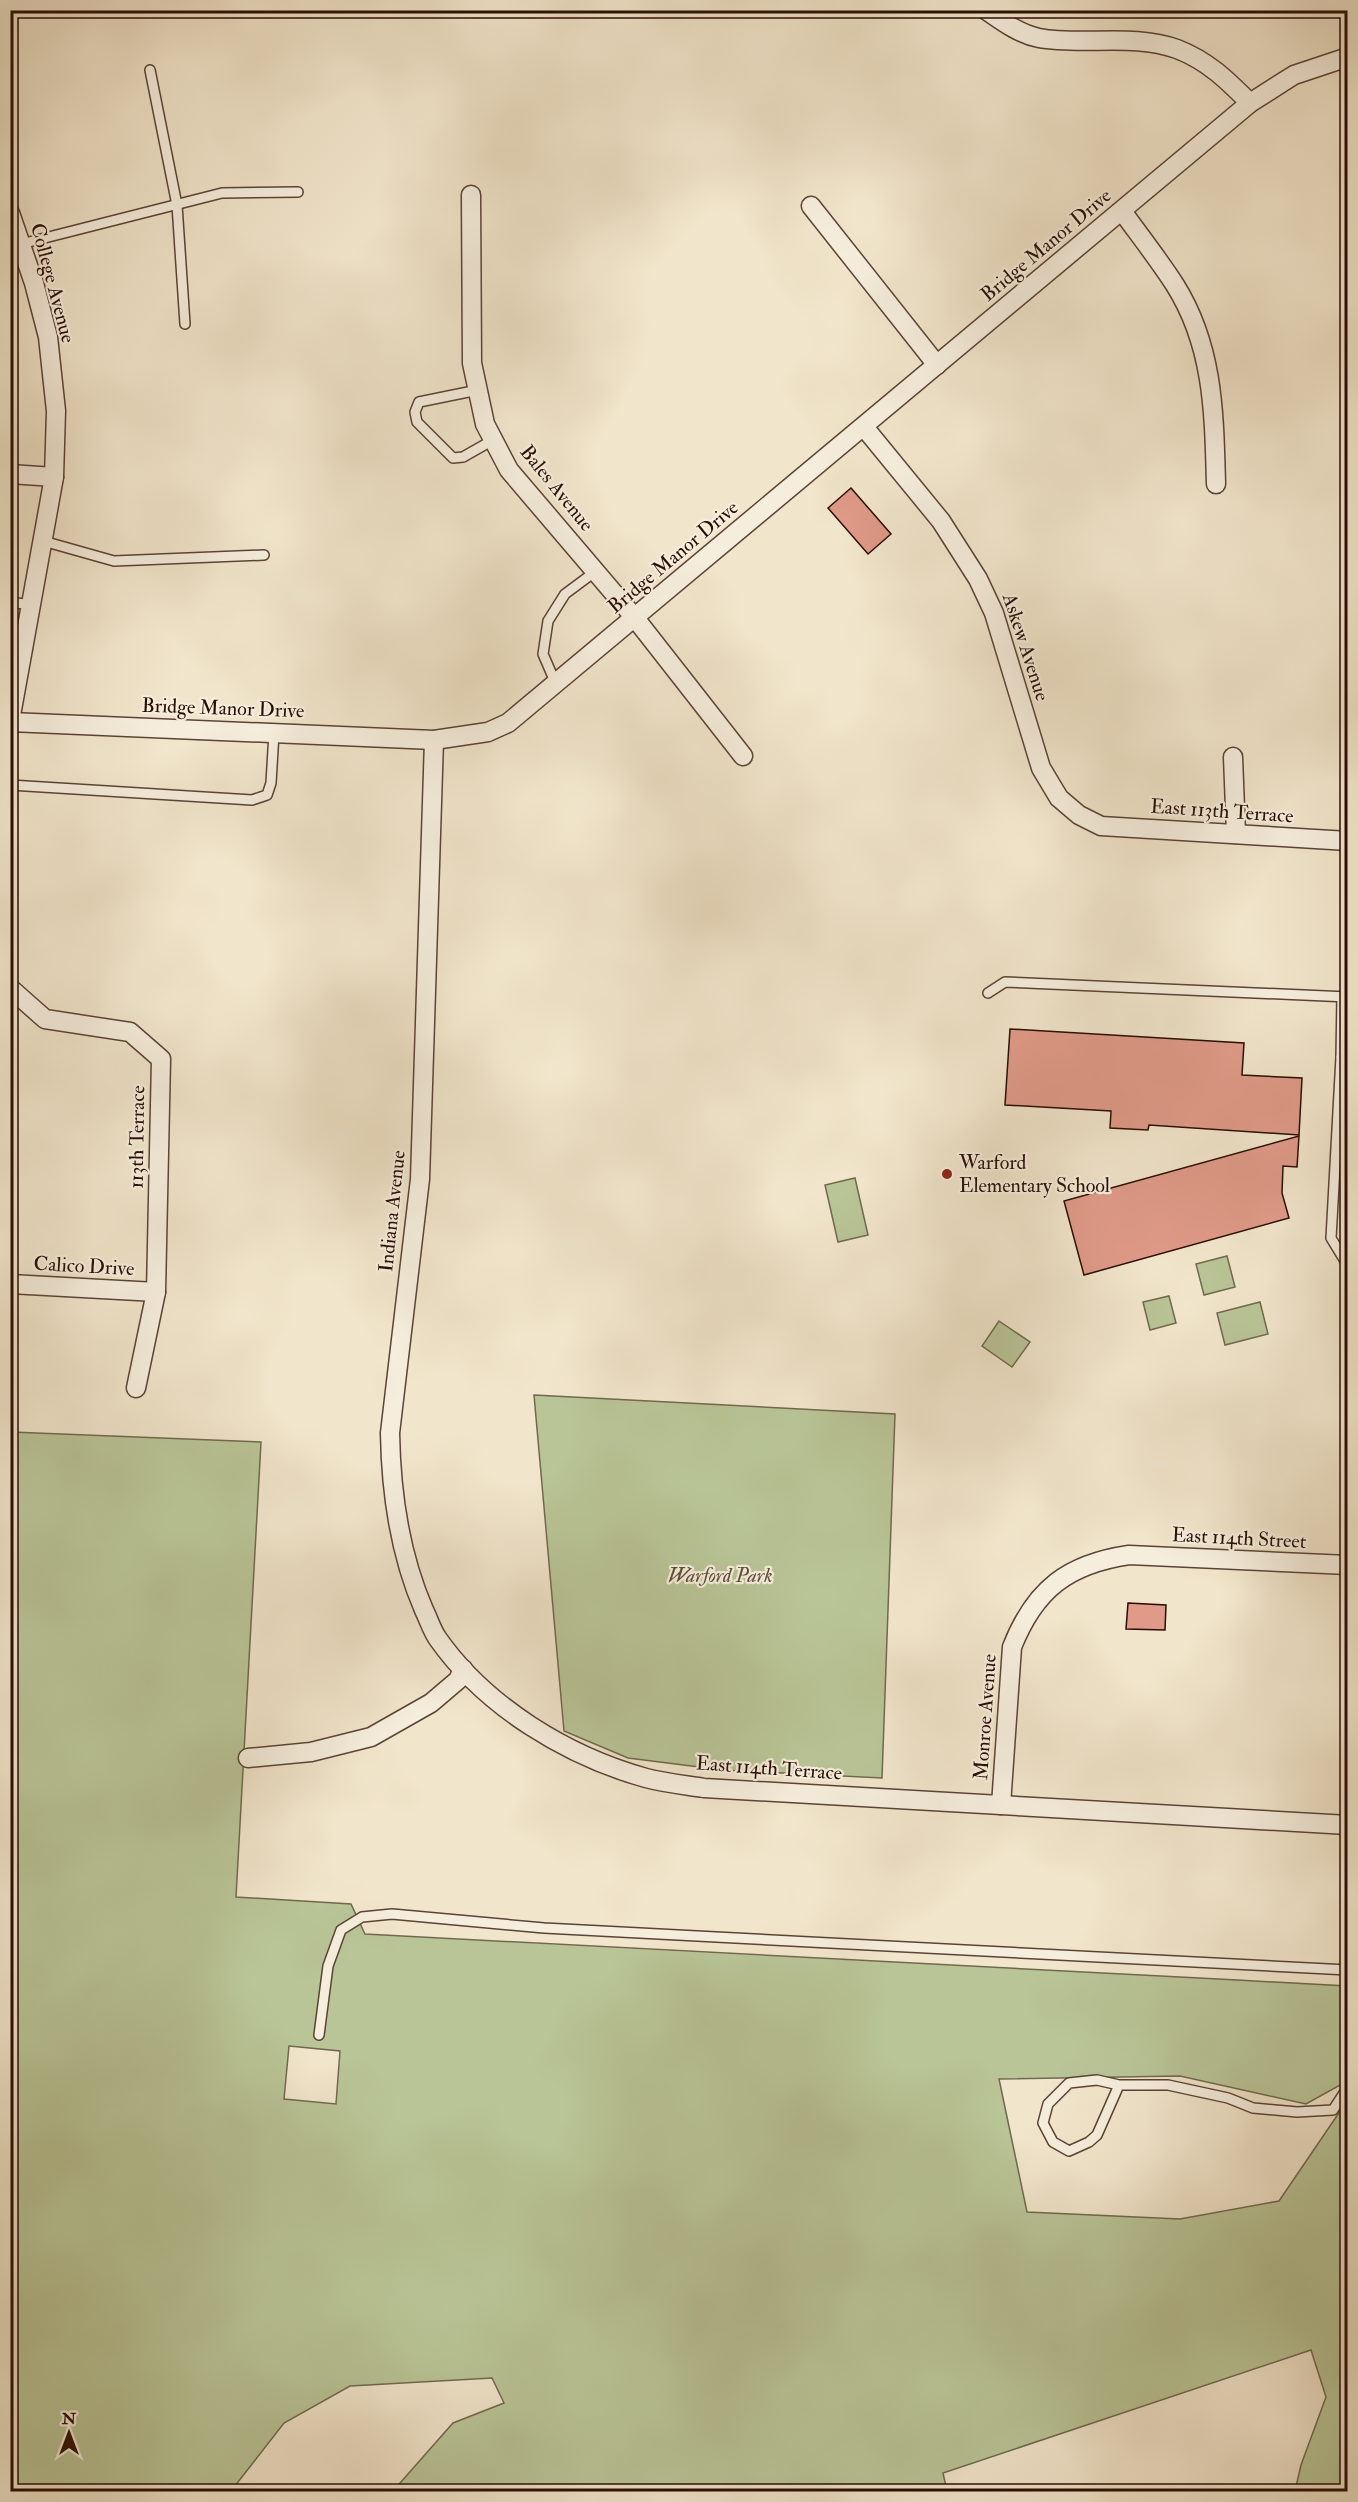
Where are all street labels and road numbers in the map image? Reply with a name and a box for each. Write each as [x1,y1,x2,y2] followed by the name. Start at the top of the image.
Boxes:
[976,183,1116,307] street label: Bridge Manor Drive
[25,220,81,346] street label: College Avenue
[515,440,599,536] street label: Bales Avenue
[603,495,743,619] street label: Bridge Manor Drive
[997,589,1055,704] street label: Askew Avenue
[141,693,305,723] street label: Bridge Manor Drive
[1150,794,1294,828] street label: East 113th Terrace
[124,1085,150,1189] street label: 113th Terrace
[373,1149,411,1273] street label: Indiana Avenue
[33,1251,135,1281] street label: Calico Drive
[1171,1522,1307,1554] street label: East 114th Street
[968,1653,1002,1781] street label: Monroe Avenue
[695,1750,843,1786] street label: East 114th Terrace

